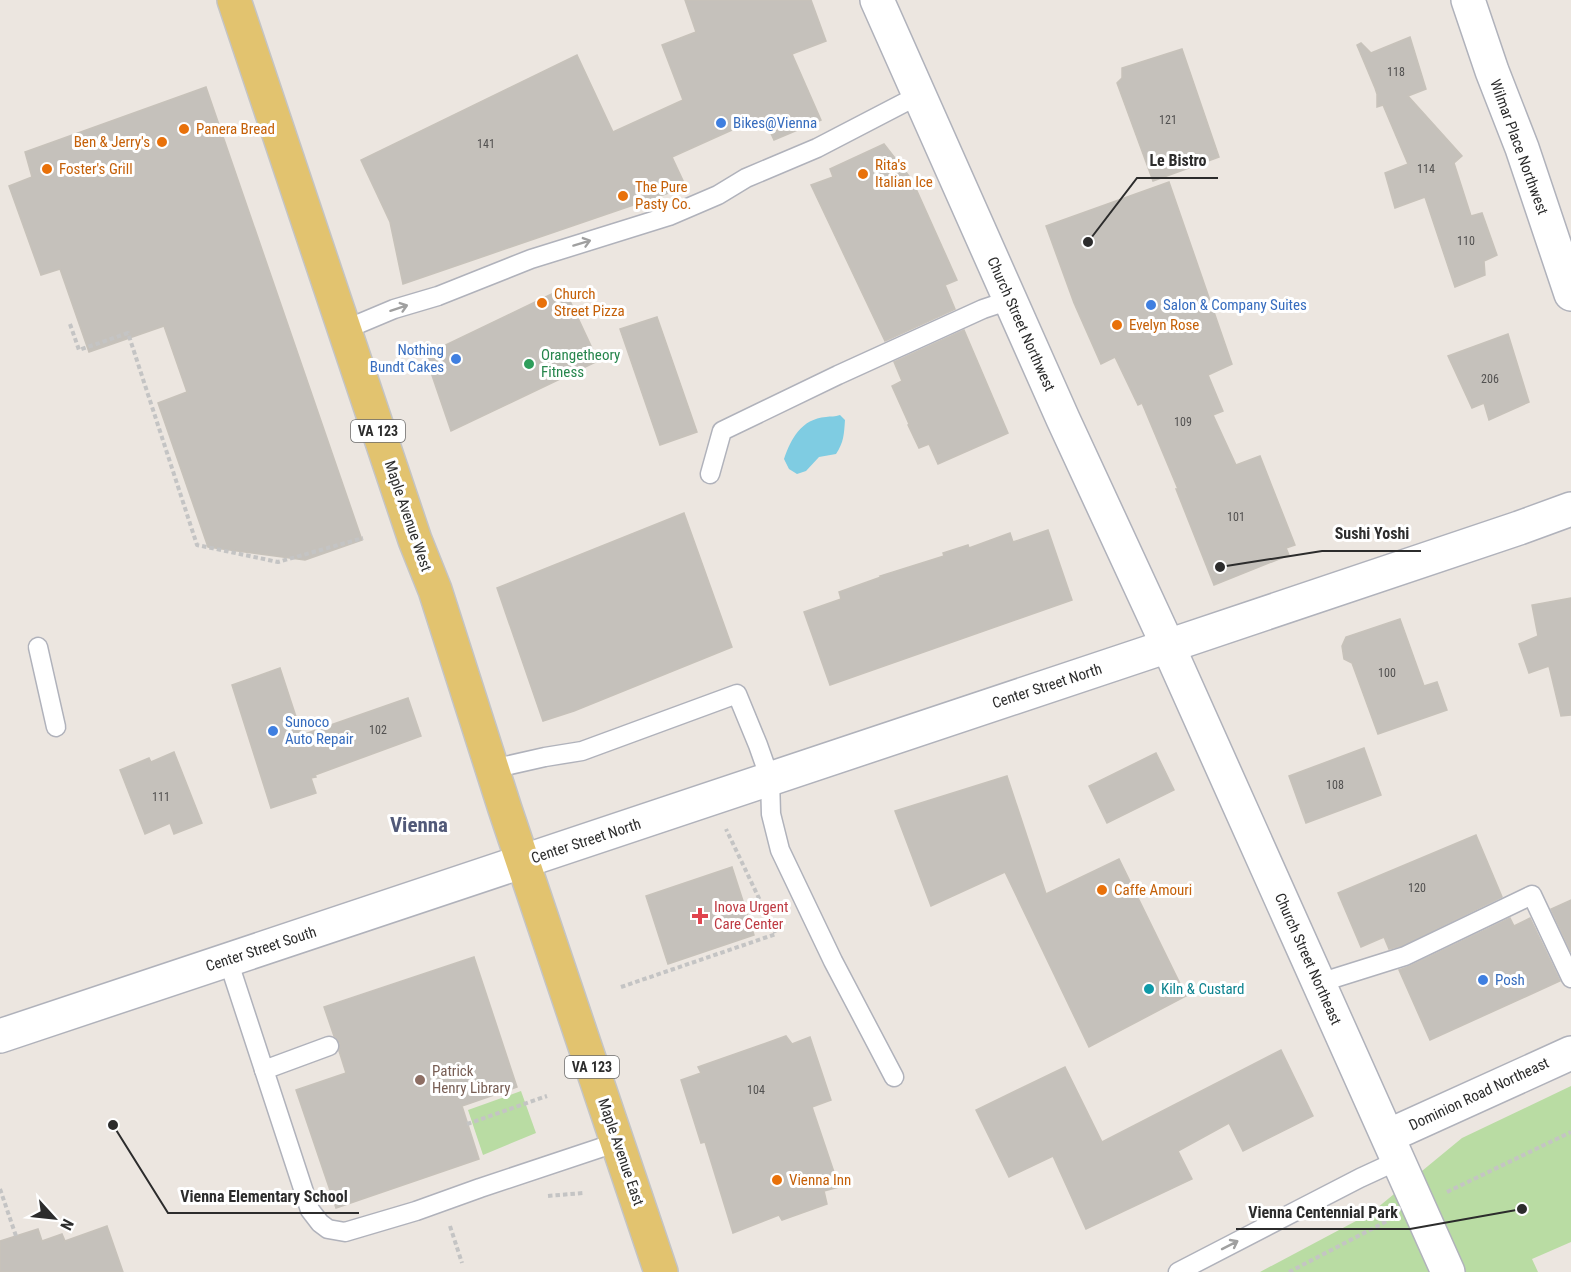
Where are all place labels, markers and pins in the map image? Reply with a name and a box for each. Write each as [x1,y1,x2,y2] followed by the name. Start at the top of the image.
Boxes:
[733,114,817,132] place label: Bikes@Vienna
[714,116,728,130] marker: Bikes@Vienna
[196,120,275,138] place label: Panera Bread
[177,122,191,136] marker: Panera Bread
[74,133,150,151] place label: Ben & Jerry's
[155,135,169,149] marker: Ben & Jerry's
[1137,144,1218,178] callout: Le Bistro
[875,156,933,191] place label: Rita's Italian Ice
[59,160,133,178] place label: Foster's Grill
[40,162,54,176] marker: Foster's Grill
[856,167,870,181] marker: Rita's Italian Ice
[635,178,691,213] place label: The Pure Pasty Co.
[616,189,630,203] marker: The Pure Pasty Co.
[554,285,625,320] place label: Church Street Pizza
[535,296,549,310] marker: Church Street Pizza
[1163,296,1307,314] place label: Salon & Company Suites
[1144,298,1158,312] marker: Salon & Company Suites
[1129,316,1199,334] place label: Evelyn Rose
[1110,318,1124,332] marker: Evelyn Rose
[370,341,444,376] place label: Nothing Bundt Cakes
[541,346,620,381] place label: Orangetheory Fitness
[449,352,463,366] marker: Nothing Bundt Cakes
[522,357,536,371] marker: Orangetheory Fitness
[1322,517,1421,551] callout: Sushi Yoshi
[285,713,354,748] place label: Sunoco Auto Repair
[266,724,280,738] marker: Sunoco Auto Repair
[1114,881,1192,899] place label: Caffe Amouri
[1095,883,1109,897] marker: Caffe Amouri
[714,898,788,933] place label: Inova Urgent Care Center
[691,907,709,925] marker: Inova Urgent Care Center
[1495,971,1525,989] place label: Posh
[1476,973,1490,987] marker: Posh
[1161,980,1244,998] place label: Kiln & Custard
[1142,982,1156,996] marker: Kiln & Custard
[432,1062,510,1097] place label: Patrick Henry Library
[413,1073,427,1087] marker: Patrick Henry Library
[789,1171,851,1189] place label: Vienna Inn
[770,1173,784,1187] marker: Vienna Inn
[168,1179,359,1213] callout: Vienna Elementary School
[1236,1195,1410,1229] callout: Vienna Centennial Park

